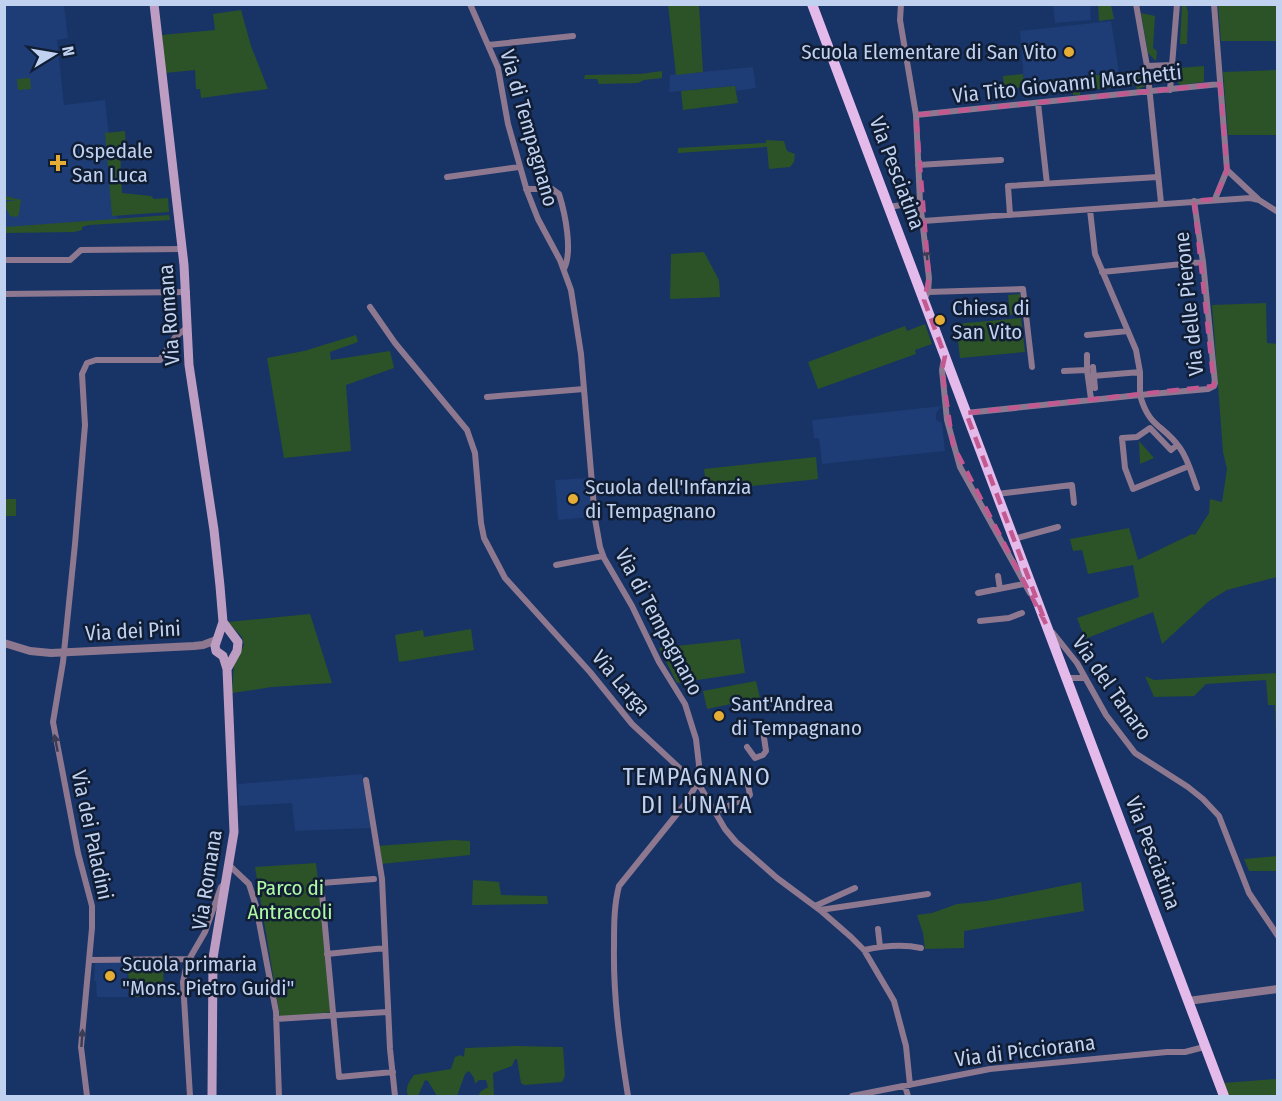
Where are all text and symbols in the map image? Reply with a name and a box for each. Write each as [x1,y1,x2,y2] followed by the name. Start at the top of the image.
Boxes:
[24,24,84,84] north arrow
[801,39,1057,65] place label: Scuola Elementare di San Vito
[58,45,78,58] text: N
[1062,45,1076,59] marker: Scuola Elementare di San Vito
[494,46,564,210] street label: Via di Tempagnano
[951,59,1183,109] street label: Via Tito Giovanni Marchetti
[864,113,930,233] street label: Via Pesciatina
[72,138,153,188] place label: Ospedale San Luca
[49,154,67,172] marker: Ospedale San Luca
[1168,231,1210,377] street label: Via delle Pierone
[923,247,932,266] one-way arrow
[153,264,185,366] street label: Via Romana
[952,295,1030,345] place label: Chiesa di San Vito
[933,313,947,327] marker: Chiesa di San Vito
[585,474,751,524] place label: Scuola dell'Infanzia di Tempagnano
[566,492,580,506] marker: Scuola dell'Infanzia di Tempagnano
[609,544,709,700] street label: Via di Tempagnano
[85,616,181,646] street label: Via dei Pini
[1067,631,1157,745] street label: Via del Tanaro
[586,645,656,721] street label: Via Larga
[731,691,862,741] place label: Sant'Andrea di Tempagnano
[712,709,726,723] marker: Sant'Andrea di Tempagnano
[51,733,60,752] one-way arrow
[623,763,771,819] district label: TEMPAGNANO DI LUNATA
[66,768,118,902] street label: Via dei Paladini
[1120,793,1186,913] street label: Via Pesciatina
[186,828,228,932] street label: Via Romana
[247,875,333,925] park label: Parco di Antraccoli
[122,951,294,1001] place label: Scuola primaria "Mons. Pietro Guidi"
[103,969,117,983] marker: Scuola primaria "Mons. Pietro Guidi"
[78,1029,87,1048] one-way arrow
[953,1029,1097,1073] street label: Via di Picciorana

